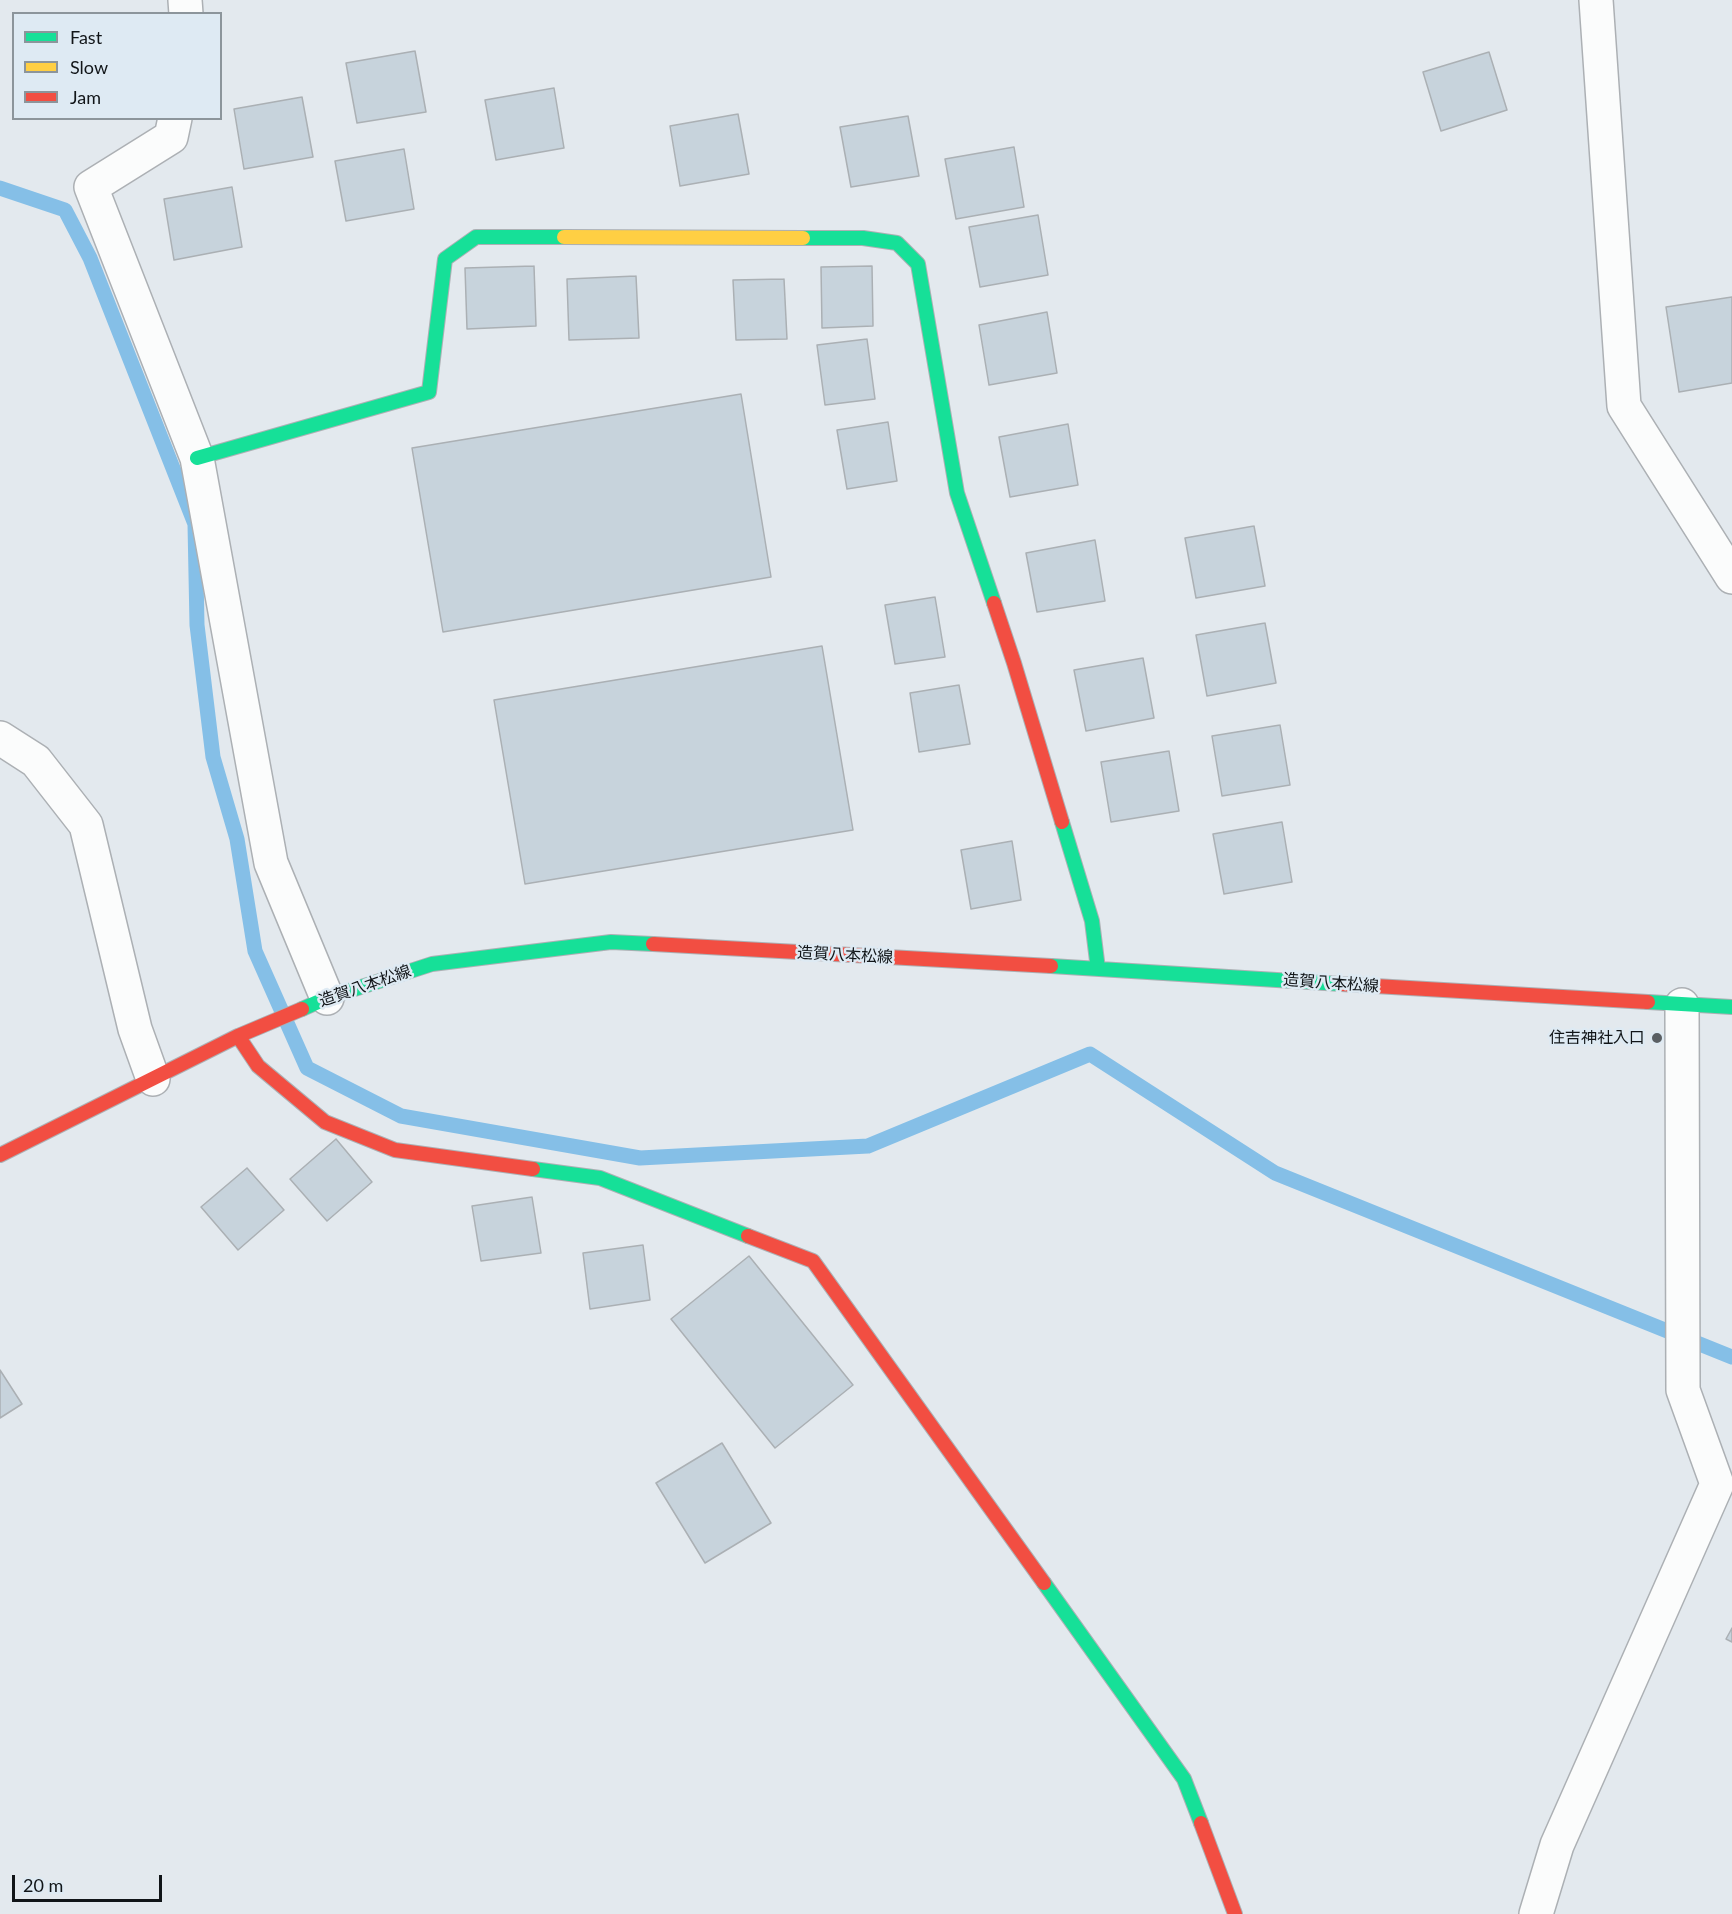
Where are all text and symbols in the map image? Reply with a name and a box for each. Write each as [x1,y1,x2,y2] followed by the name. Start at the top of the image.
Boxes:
[12,12,222,120] legend
[70,26,102,48] text: Fast
[70,56,108,78] text: Slow
[70,86,101,108] text: Jam
[797,943,893,967] street label: 造賀八本松線
[316,961,414,1011] street label: 造賀八本松線
[1282,970,1380,996] street label: 造賀八本松線
[1549,1028,1645,1048] place label: 住吉神社入口
[1650,1031,1664,1045] marker: 住吉神社入口
[15,1863,165,1901] scale bar
[23,1874,63,1896] text: 20 m

